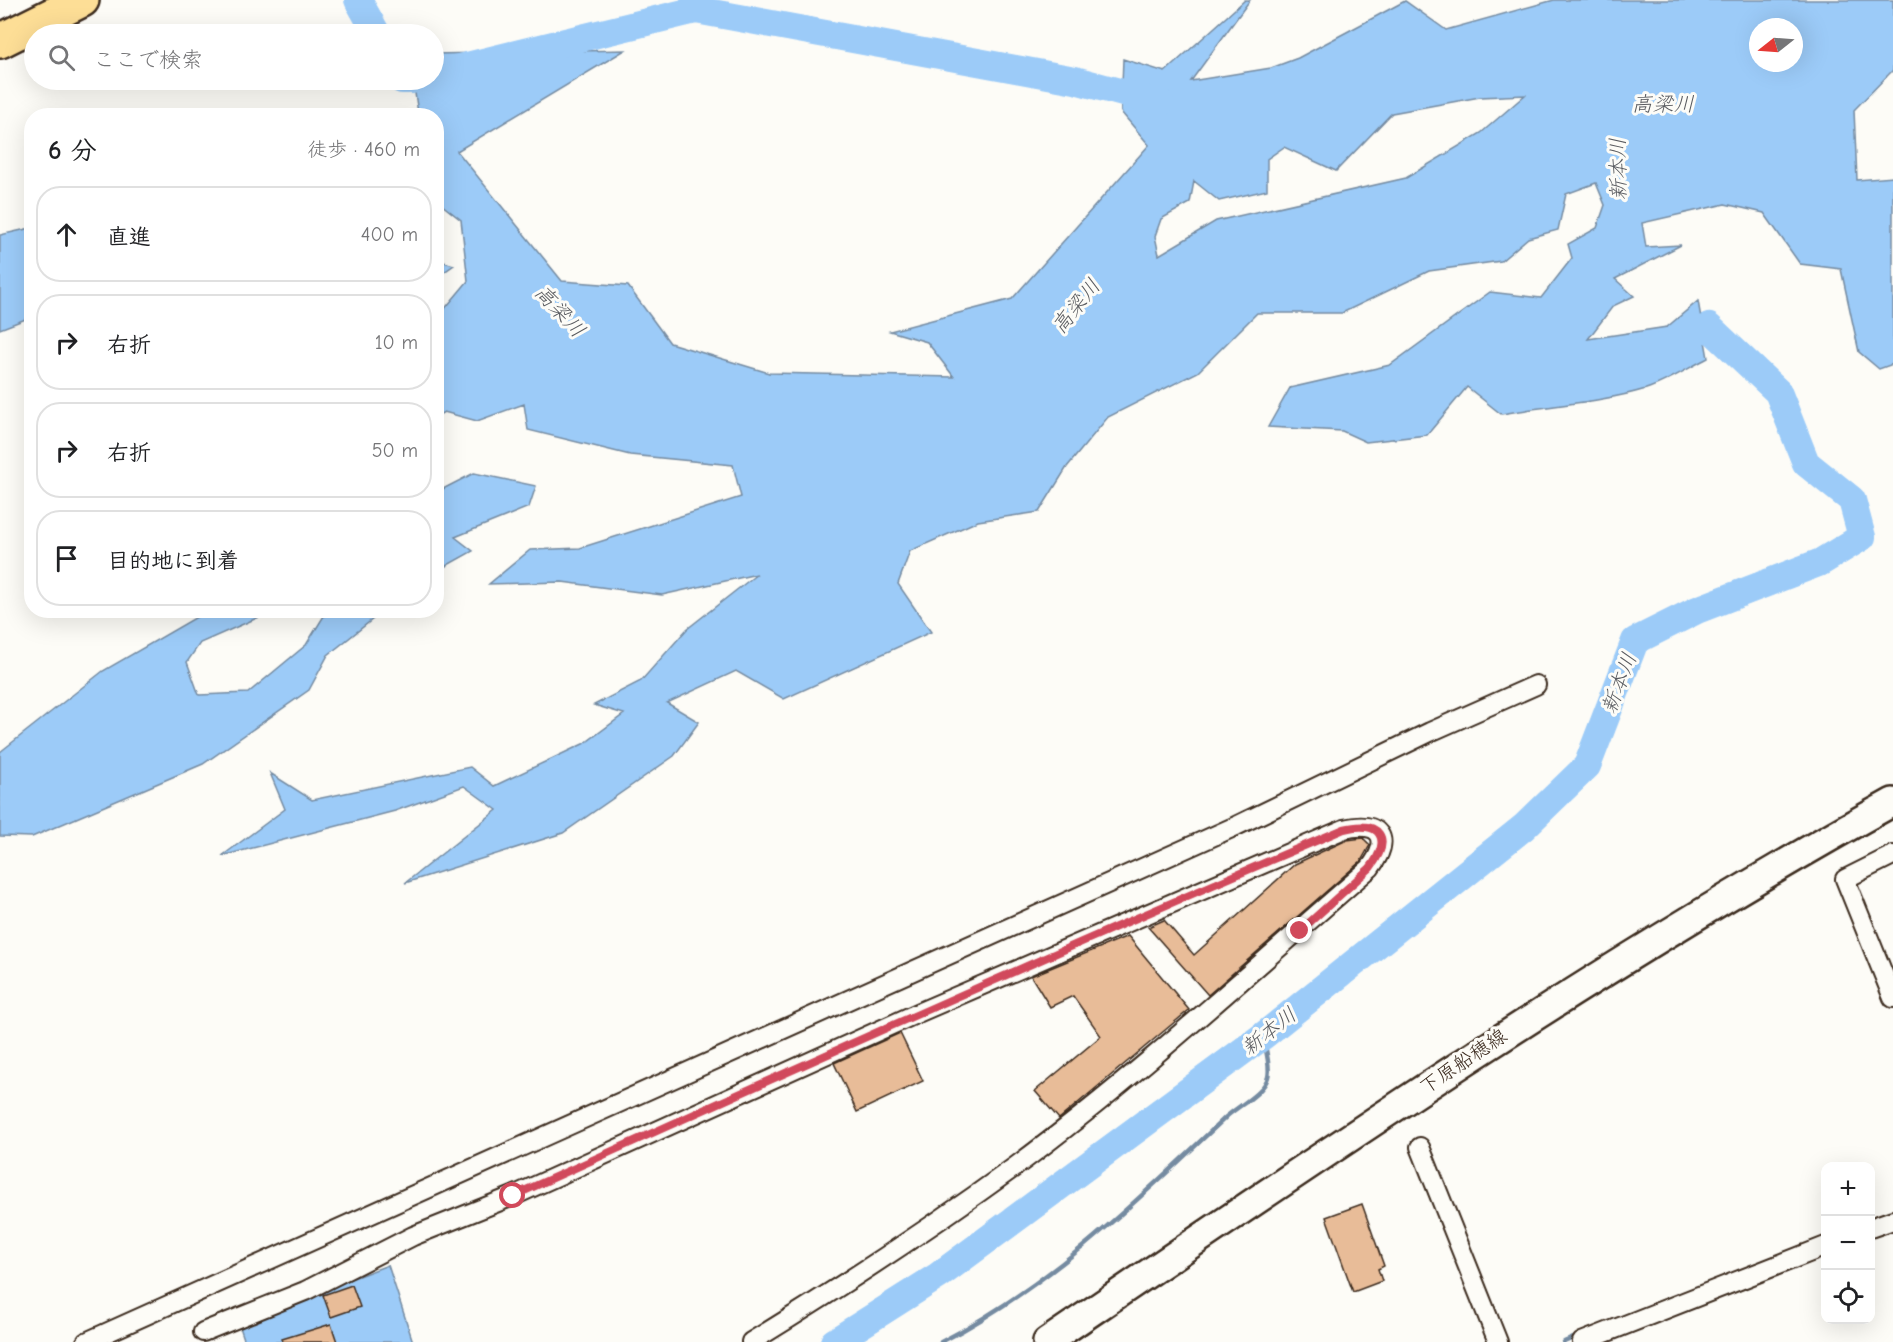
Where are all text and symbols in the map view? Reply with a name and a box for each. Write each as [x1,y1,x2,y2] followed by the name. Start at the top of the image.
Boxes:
[1749,18,1803,72] north arrow
[24,24,444,90] search box
[45,41,78,74] icon: search
[93,47,203,73] text: ここで検索
[1632,92,1695,116] water label: 高梁川
[48,136,97,166] text: 6 分
[1605,137,1631,201] water label: 新本川
[307,138,420,161] text: 徒歩 · 460 m
[50,218,83,251] icon: ahead
[361,223,418,246] text: 400 m
[107,224,151,250] text: 直進
[1047,274,1105,338] water label: 高梁川
[530,280,590,342] water label: 高梁川
[50,326,83,359] icon: right
[375,331,418,354] text: 10 m
[107,332,151,358] text: 右折
[50,434,83,467] icon: right
[372,439,418,462] text: 50 m
[107,440,151,466] text: 右折
[50,542,83,575] icon: arrive
[107,548,239,574] text: 目的地に到着
[1597,649,1641,717] water label: 新本川
[1286,917,1312,943] route end
[1237,1002,1301,1060] water label: 新本川
[1415,1024,1511,1099] street label: 下原船穂線
[1821,1162,1875,1324] map controls
[1821,1162,1875,1216] button: +
[499,1182,525,1208] route start
[1821,1216,1875,1270] button: −
[1821,1270,1875,1324] button: locate

